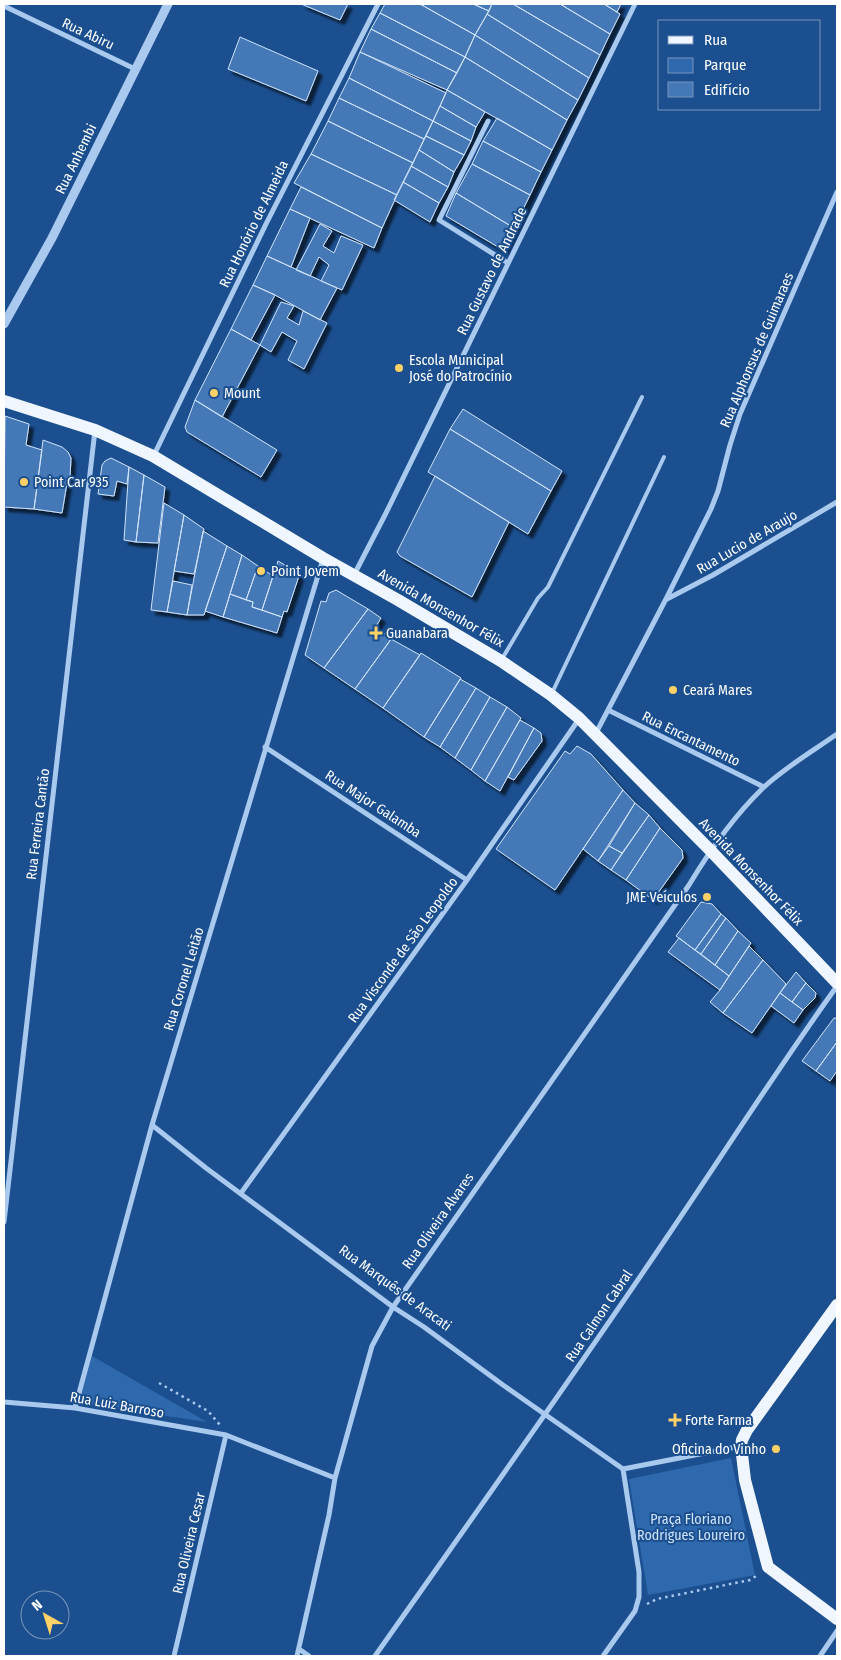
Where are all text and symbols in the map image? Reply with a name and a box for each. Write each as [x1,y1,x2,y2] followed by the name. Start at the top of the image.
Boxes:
[59,15,117,53] street label: Rua Abiru
[658,20,821,110] legend
[704,31,727,49] text: Rua
[704,56,747,74] text: Parque
[704,81,750,99] text: Edifício
[52,121,100,197] street label: Rua Anhembi
[216,158,292,290] street label: Rua Honório de Almeida
[454,204,530,338] street label: Rua Gustavo de Andrade
[717,270,797,430] street label: Rua Alphonsus de Guimaraes
[409,352,512,385] place label: Escola Municipal José do Patrocínio
[393,362,405,374] marker: Escola Municipal José do Patrocínio
[224,385,261,402] place label: Mount
[208,387,220,399] marker: Mount
[34,474,108,491] place label: Point Car 935
[18,476,30,488] marker: Point Car 935
[694,506,800,578] street label: Rua Lucio de Araujo
[271,563,339,580] place label: Point Jovem
[255,565,267,577] marker: Point Jovem
[375,565,508,651] street label: Avenida Monsenhor Félix
[386,625,448,642] place label: Guanabara
[370,627,382,639] marker: Guanabara
[683,682,752,699] place label: Ceará Mares
[667,684,679,696] marker: Ceará Mares
[639,708,743,770] street label: Rua Encantamento
[23,767,53,881] street label: Rua Ferreira Cantão
[322,767,424,841] street label: Rua Major Galamba
[695,815,807,930] street label: Avenida Monsenhor Félix
[345,874,461,1026] street label: Rua Visconde de São Leopoldo
[626,889,697,906] place label: JME Veículos
[701,891,713,903] marker: JME Veículos
[160,925,208,1033] street label: Rua Coronel Leitão
[398,1170,478,1272] street label: Rua Oliveira Alvares
[336,1242,454,1334] street label: Rua Marquês de Aracati
[562,1266,636,1365] street label: Rua Calmon Cabral
[69,1388,165,1422] street label: Rua Luiz Barroso
[685,1412,752,1429] place label: Forte Farma
[669,1414,681,1426] marker: Forte Farma
[672,1441,766,1458] place label: Oficina do Vinho
[770,1443,782,1455] marker: Oficina do Vinho
[169,1490,209,1595] street label: Rua Oliveira Cesar
[637,1511,745,1544] park label: Praça Floriano Rodrigues Loureiro
[20,1590,70,1640] north arrow
[29,1596,46,1615] text: N

